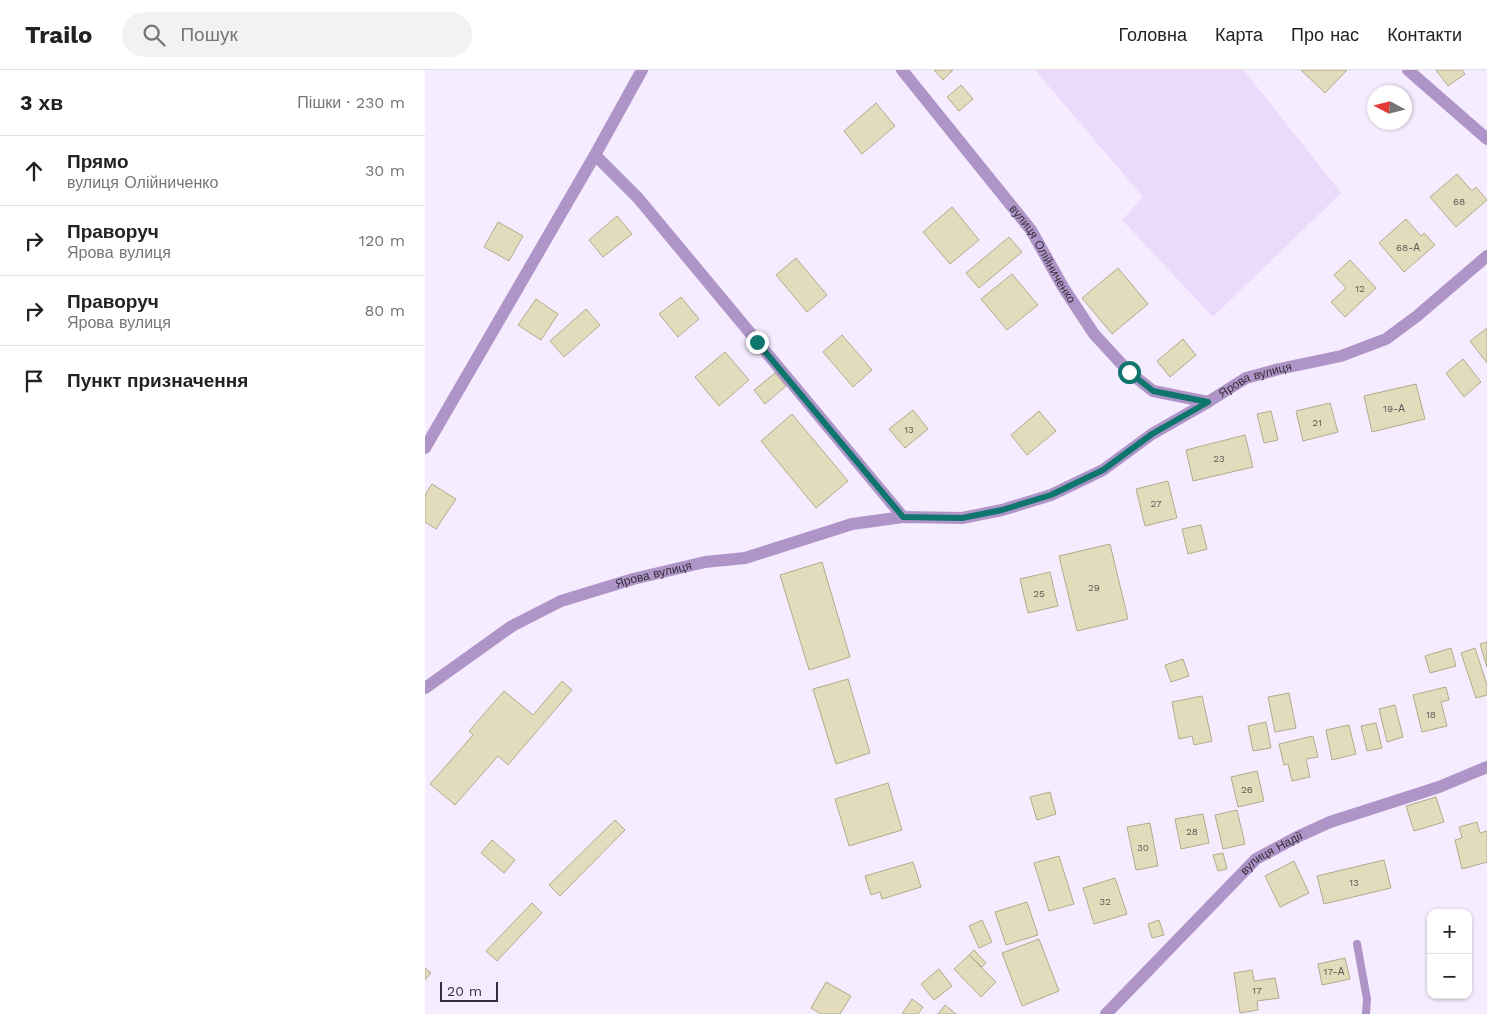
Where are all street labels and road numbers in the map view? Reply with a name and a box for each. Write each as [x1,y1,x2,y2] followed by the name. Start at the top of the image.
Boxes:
[1006,202,1079,306] street label: вулиця Олійниченко
[1216,360,1293,401] street label: Ярова вулиця
[614,558,693,591] street label: Ярова вулиця
[1237,828,1306,878] street label: вулиця Надії

